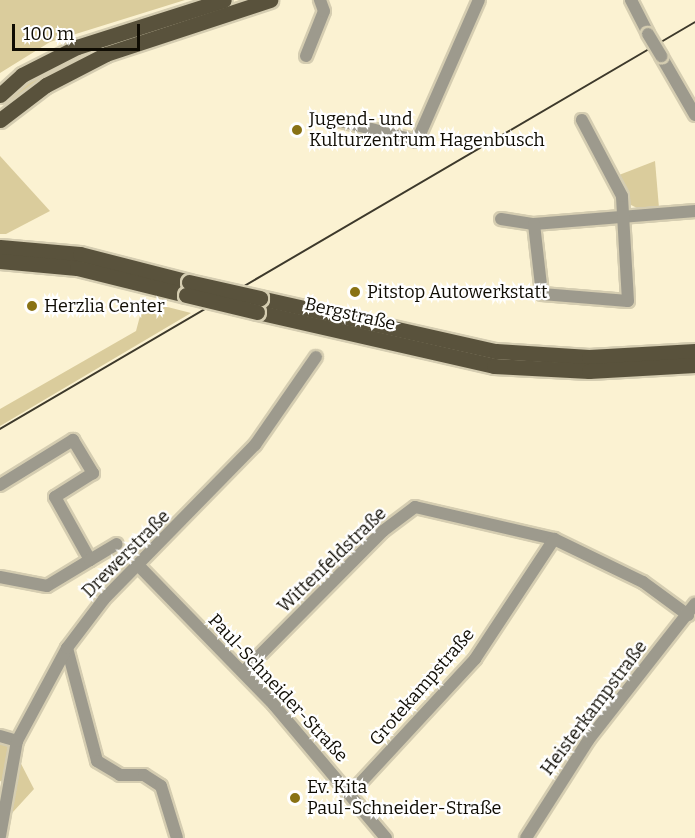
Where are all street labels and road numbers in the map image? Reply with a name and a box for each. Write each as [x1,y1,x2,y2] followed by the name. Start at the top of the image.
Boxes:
[303,293,397,335] street label: Bergstraße
[273,503,391,617] street label: Wittenfeldstraße
[78,506,174,602] street label: Drewerstraße
[204,610,352,766] street label: Paul-Schneider-Straße
[365,624,479,750] street label: Grotekampstraße
[536,637,652,779] street label: Heisterkampstraße

